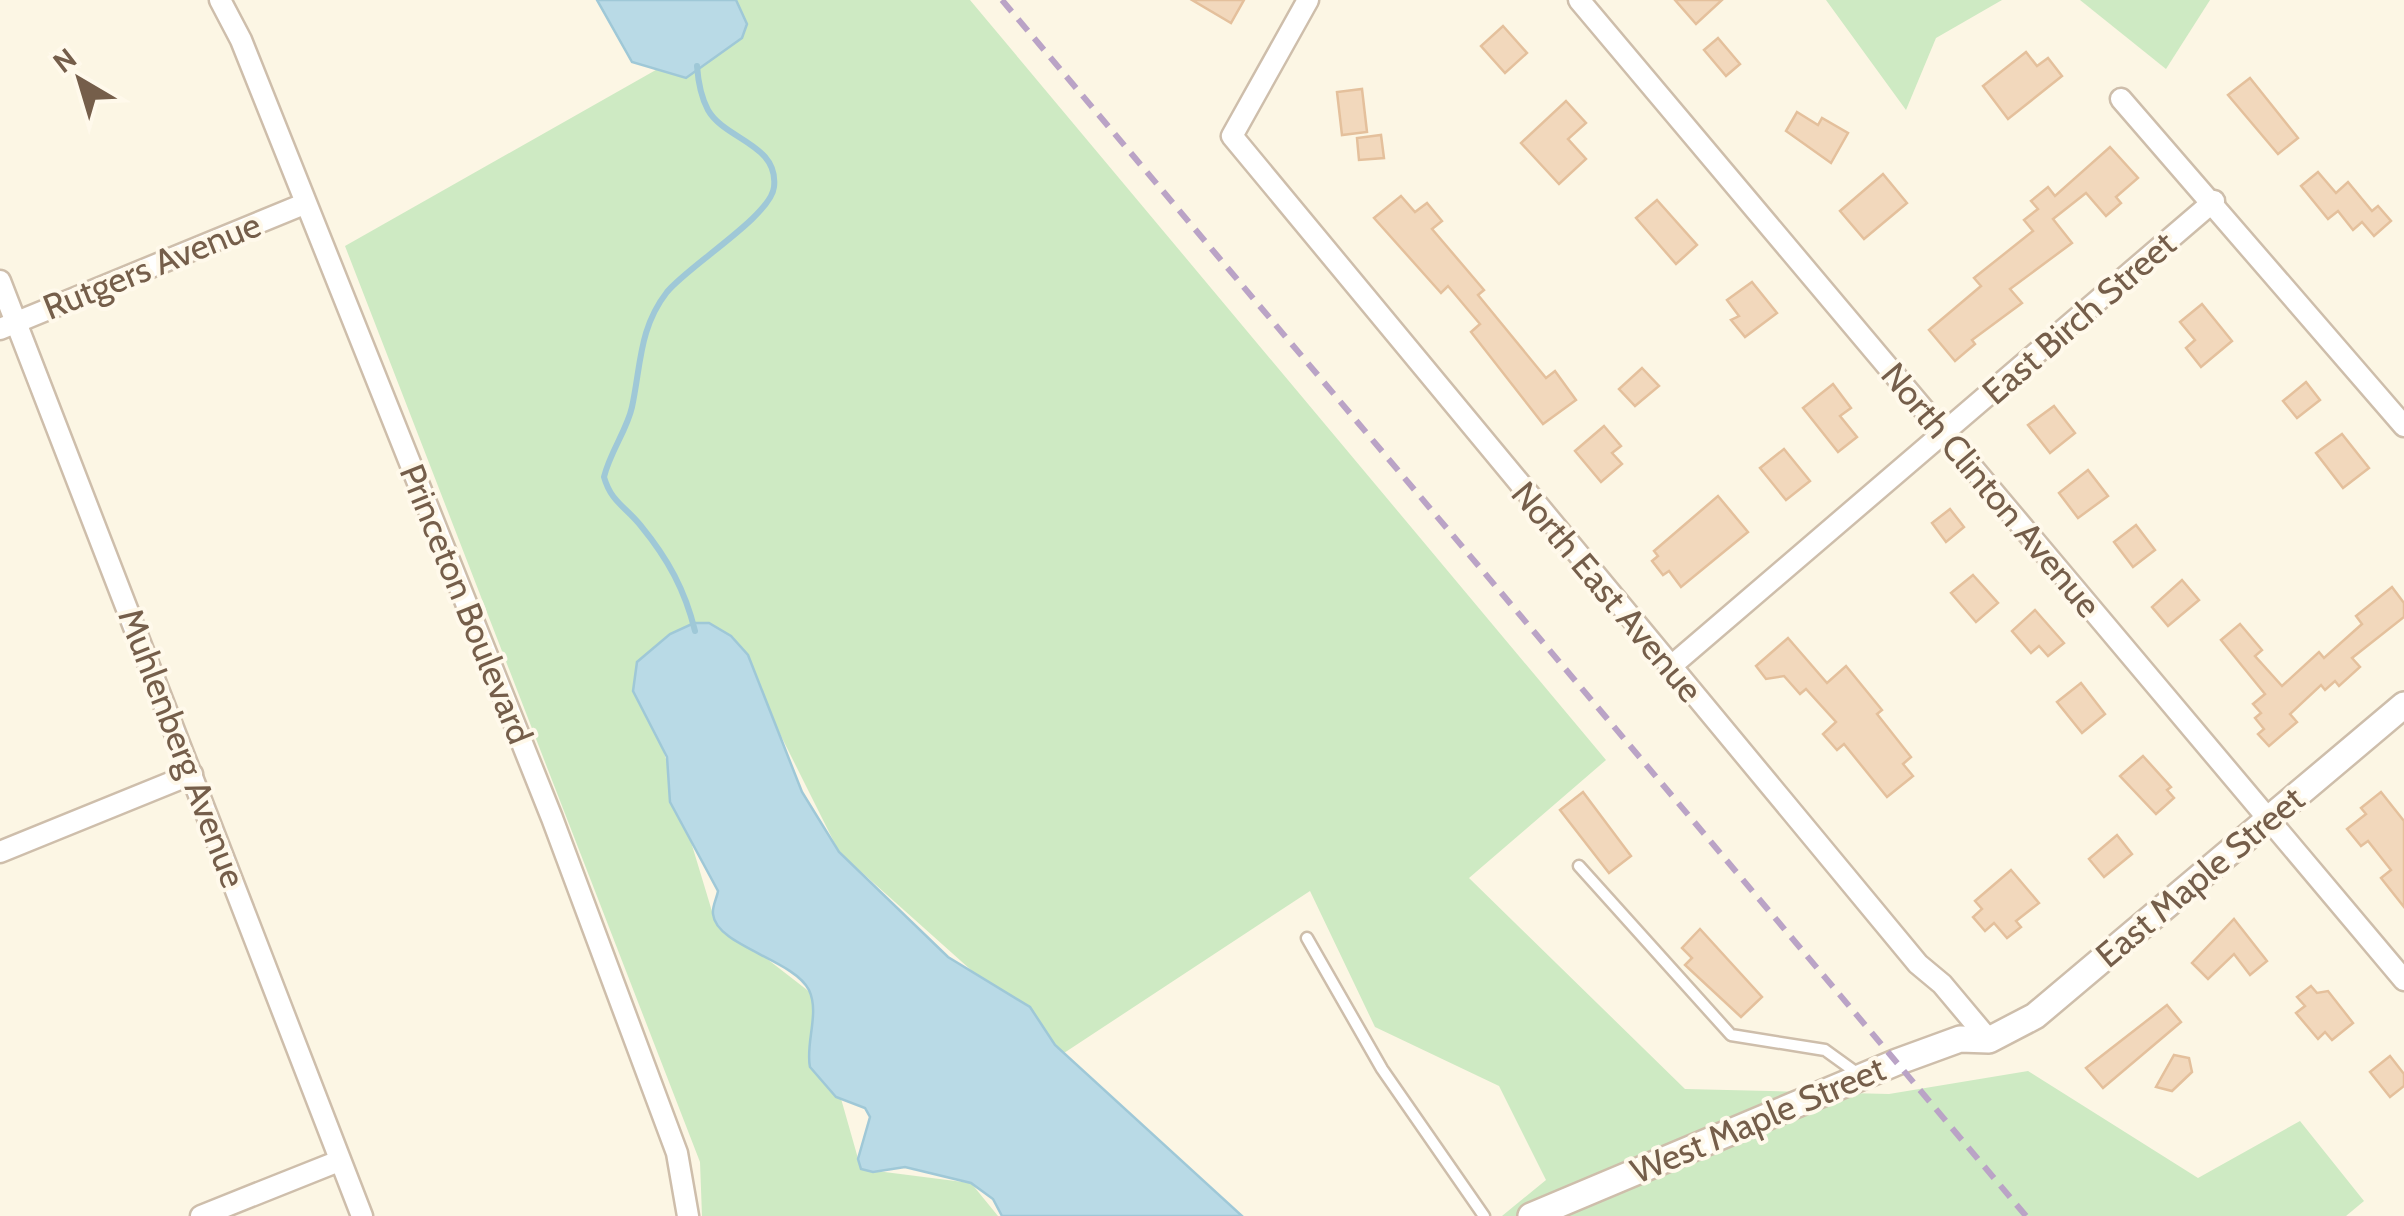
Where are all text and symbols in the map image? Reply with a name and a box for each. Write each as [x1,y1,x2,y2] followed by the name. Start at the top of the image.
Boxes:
[30,30,130,130] north arrow
[46,41,83,80] text: N
[37,202,267,329] street label: Rutgers Avenue
[1973,222,2184,413] street label: East Birch Street
[1872,354,2110,626] street label: North Clinton Avenue
[391,458,542,750] street label: Princeton Boulevard
[1503,473,1712,711] street label: North East Avenue
[109,602,255,893] street label: Muhlenberg Avenue
[2087,777,2313,976] street label: East Maple Street
[1624,1047,1892,1193] street label: West Maple Street

